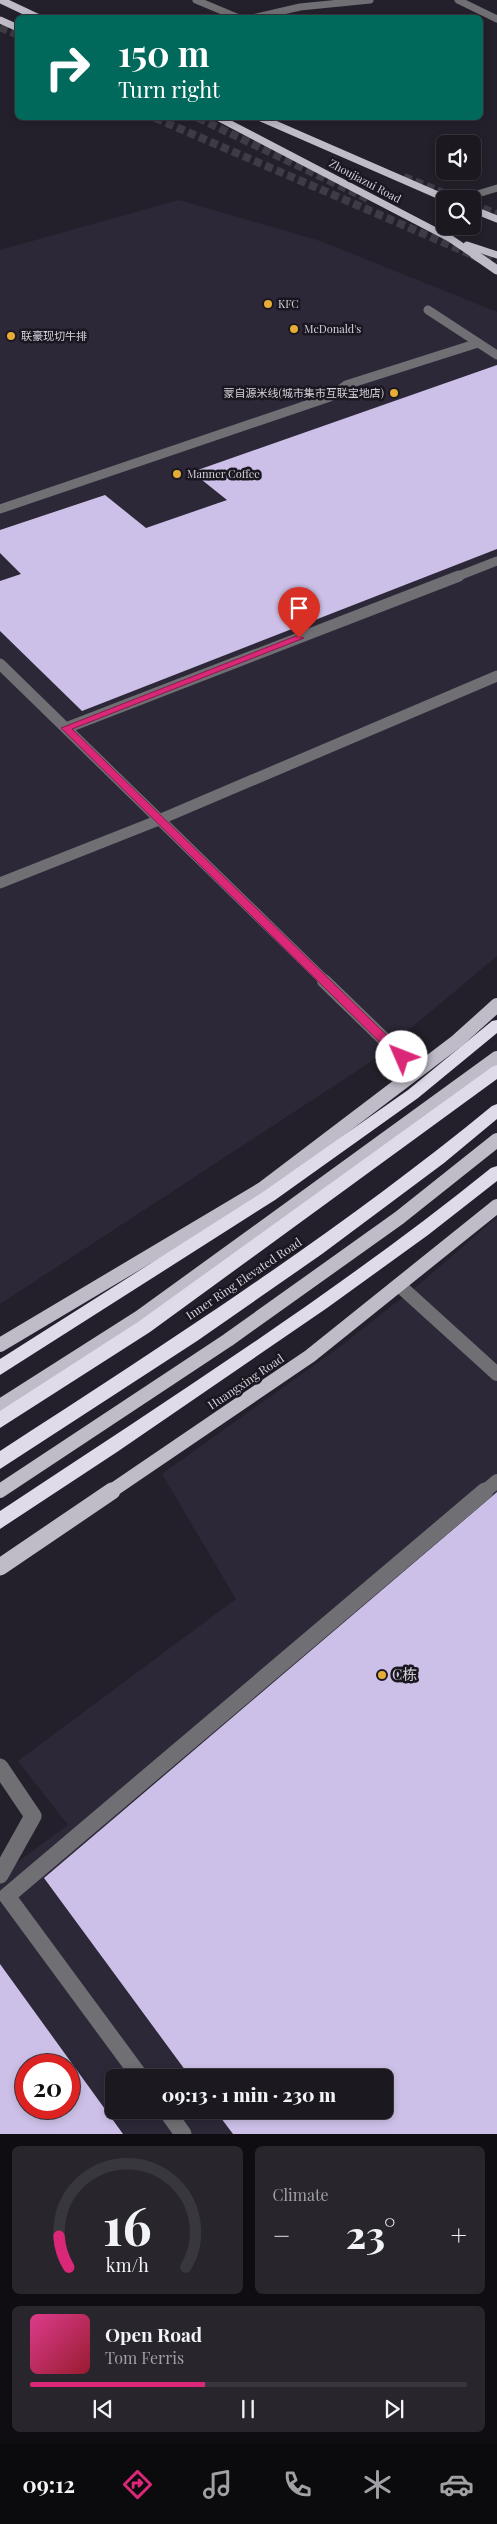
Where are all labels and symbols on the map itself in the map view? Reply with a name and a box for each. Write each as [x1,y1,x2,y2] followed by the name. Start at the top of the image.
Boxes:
[327,155,404,206] street label: Zhoujiazui Road
[278,296,299,311] place label: KFC
[262,298,274,310] marker: KFC
[304,321,361,336] place label: McDonald's
[288,323,300,335] marker: McDonald's
[21,328,87,343] place label: 联豪现切牛排
[5,330,17,342] marker: 联豪现切牛排
[224,385,384,400] place label: 蒙自源米线(城市集市互联宝地店)
[388,387,400,399] marker: 蒙自源米线(城市集市互联宝地店)
[187,466,260,481] place label: Manner Coffee
[171,468,183,480] marker: Manner Coffee
[278,587,320,638] pin
[375,1030,427,1082] position arrow
[183,1233,304,1323] street label: Inner Ring Elevated Road
[204,1350,287,1413] street label: Huangxing Road
[392,1664,417,1684] place label: C栋
[376,1669,388,1681] marker: C栋
[15,2054,80,2119] speed limit sign: 20

